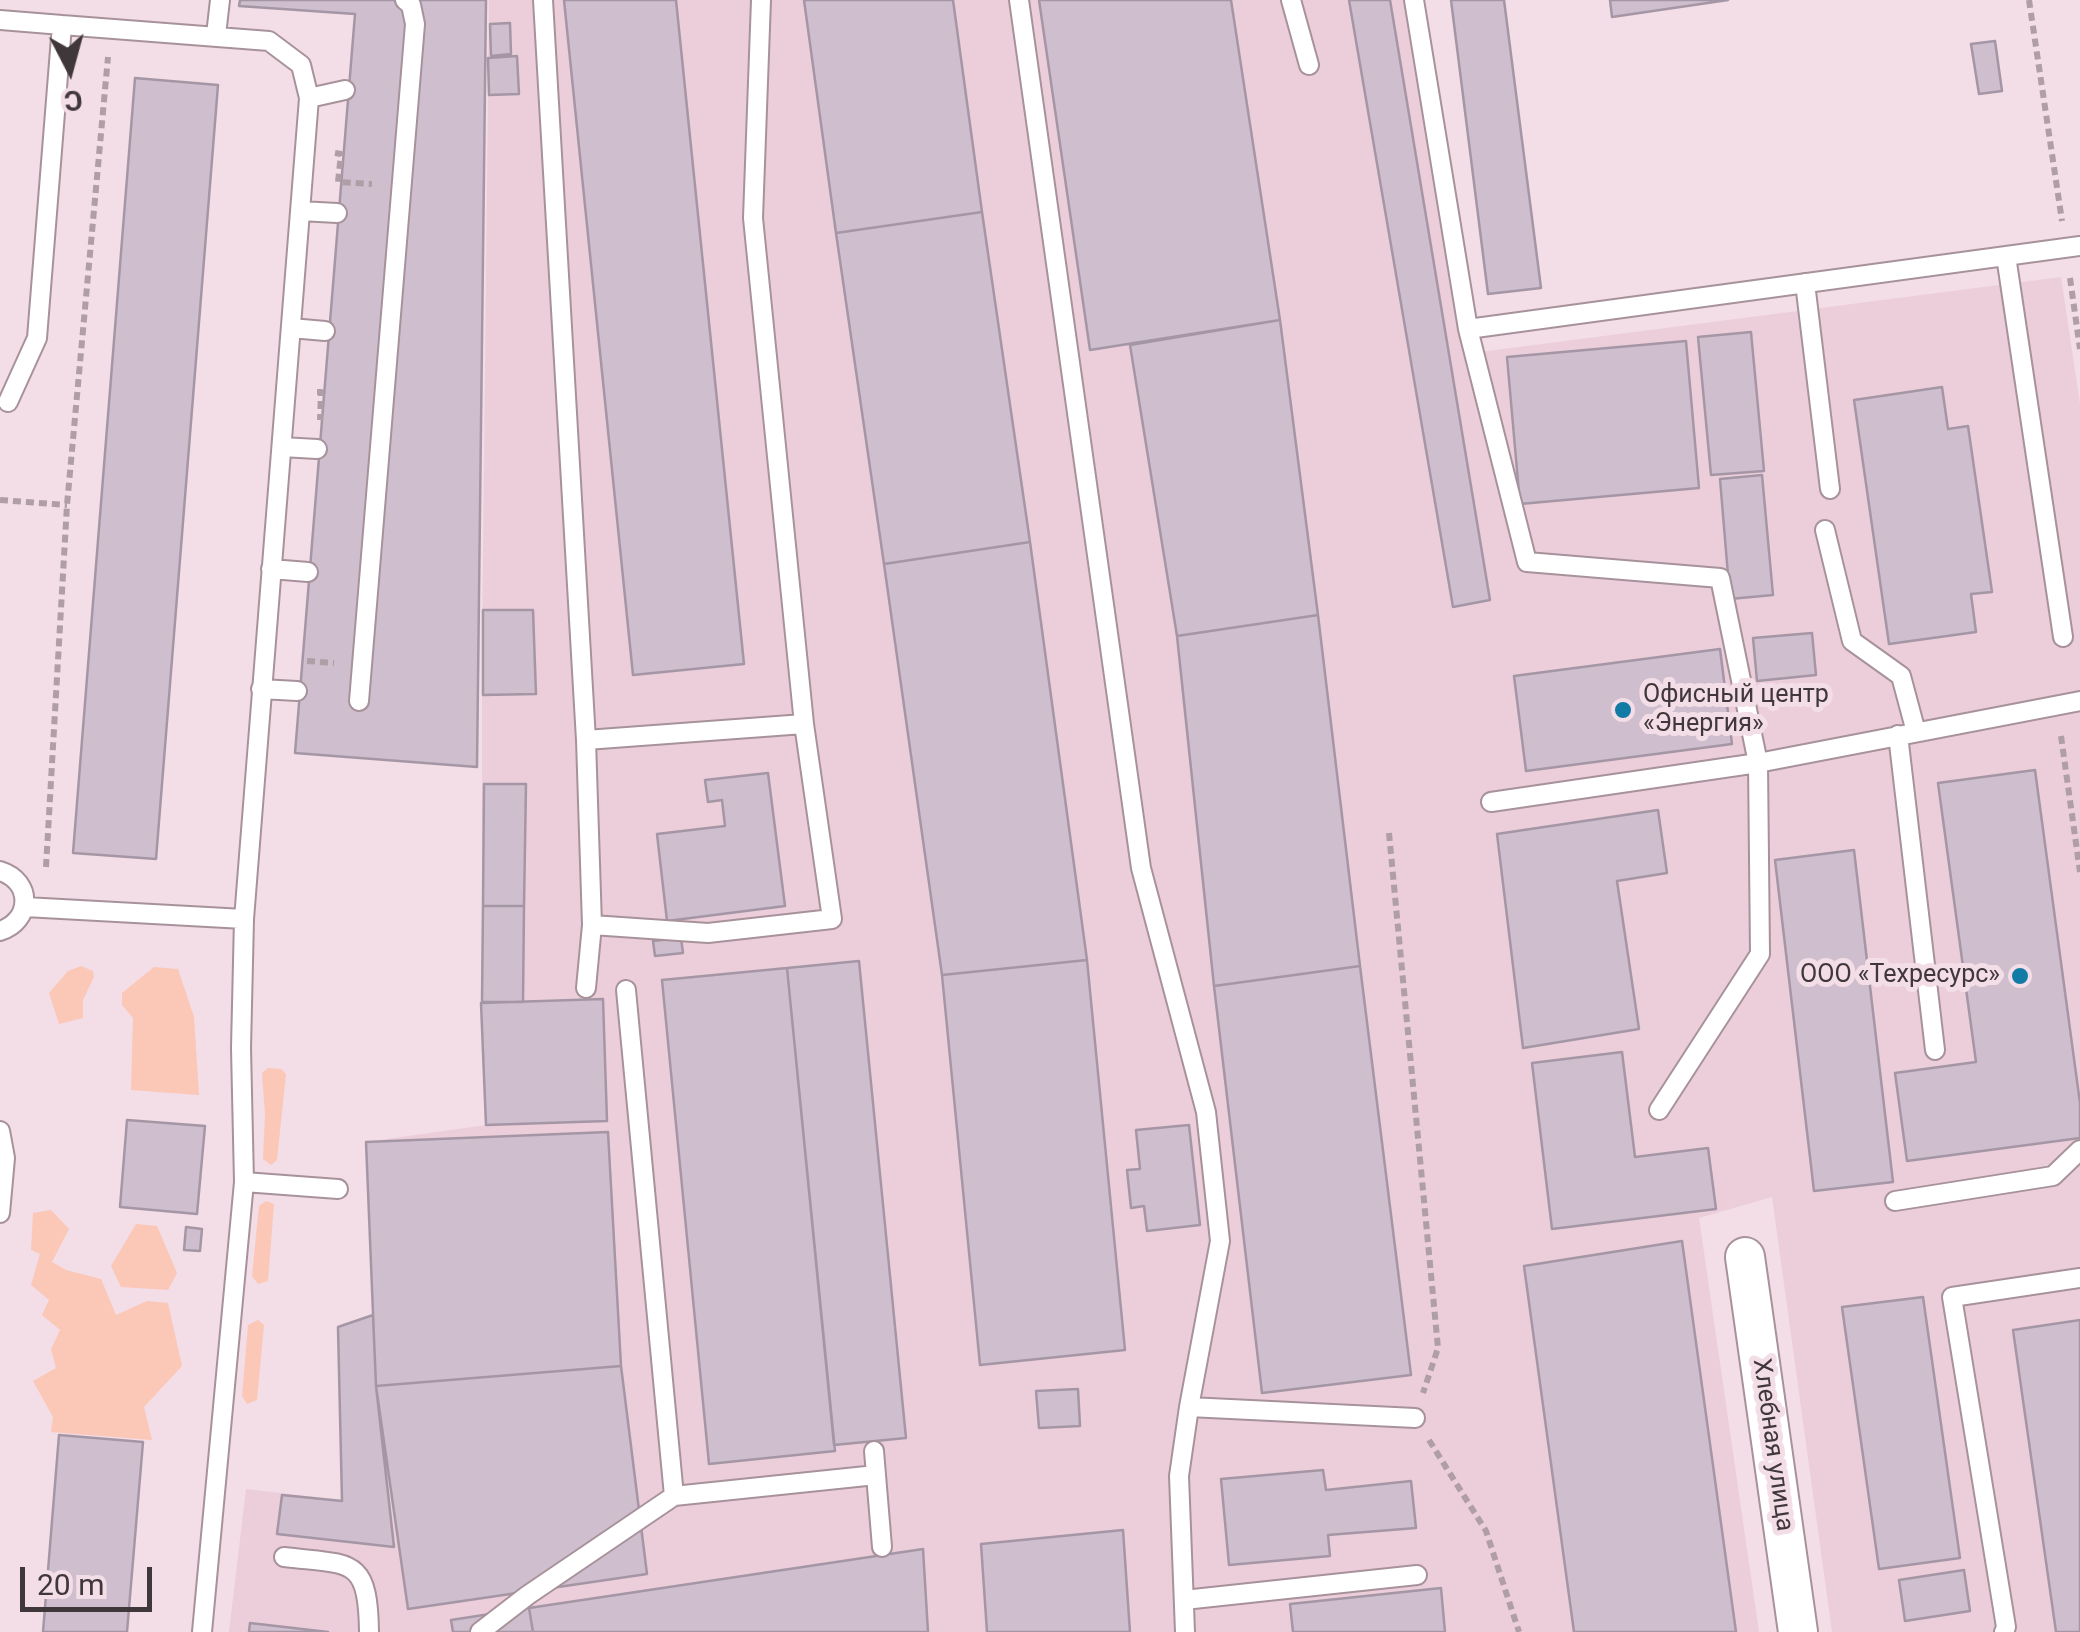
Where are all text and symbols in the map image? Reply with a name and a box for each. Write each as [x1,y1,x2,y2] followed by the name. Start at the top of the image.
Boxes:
[20,20,120,120] north arrow
[62,83,84,118] text: С
[1643,681,1829,740] place label: Офисный центр «Энергия»
[1612,699,1634,721] marker: Офисный центр «Энергия»
[1800,961,2000,991] place label: ООО «Техресурс»
[2009,965,2031,987] marker: ООО «Техресурс»
[1745,1357,1799,1533] street label: Хлебная улица
[25,1547,158,1609] scale bar
[37,1567,104,1602] text: 20 m

